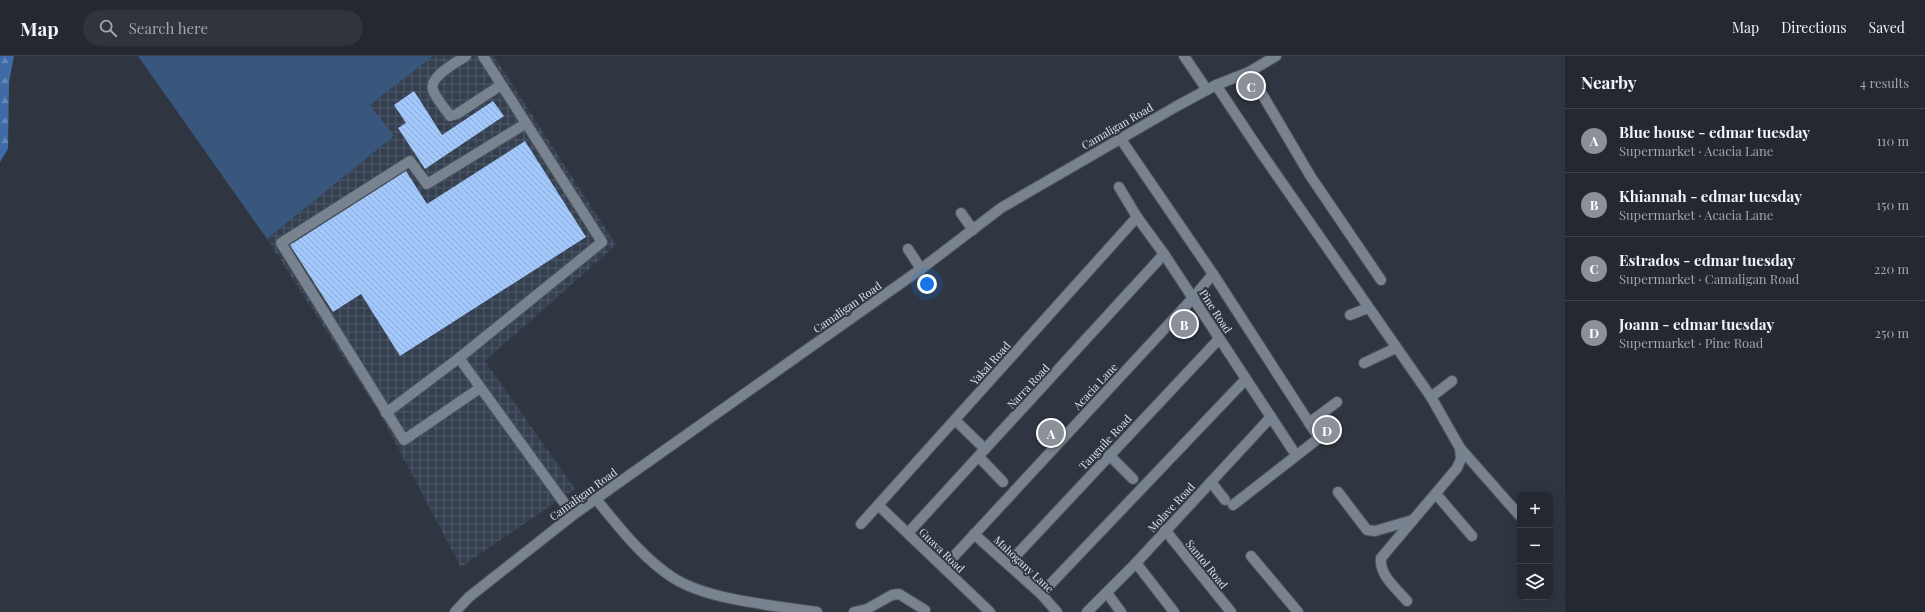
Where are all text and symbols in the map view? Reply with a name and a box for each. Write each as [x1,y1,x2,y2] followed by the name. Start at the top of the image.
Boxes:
[83,10,363,46] search box
[20,15,59,41] text: Map
[97,17,119,39] icon: search
[129,18,208,38] text: Search here
[1732,18,1759,37] text: Map
[1781,18,1847,37] text: Directions
[1869,18,1905,37] text: Saved
[1238,71,1264,101] pin: C
[1581,71,1636,93] text: Nearby
[1860,74,1909,91] text: 4 results
[1079,99,1156,153] street label: Camaligan Road
[1619,122,1810,142] text: Blue house - edmar tuesday
[1590,132,1598,149] text: A
[1877,132,1909,149] text: 110 m
[1619,142,1773,159] text: Supermarket · Acacia Lane
[1619,186,1802,206] text: Khiannah - edmar tuesday
[1590,196,1598,213] text: B
[1876,196,1909,213] text: 150 m
[1619,206,1773,223] text: Supermarket · Acacia Lane
[1619,250,1795,270] text: Estrados - edmar tuesday
[1589,260,1599,277] text: C
[1874,260,1909,277] text: 220 m
[1619,270,1799,287] text: Supermarket · Camaligan Road
[917,274,937,294] your location
[810,278,885,336] street label: Camaligan Road
[1196,286,1236,336] street label: Pine Road
[1171,309,1197,339] pin: B
[1619,314,1774,334] text: Joann - edmar tuesday
[1589,324,1599,341] text: D
[1875,324,1909,341] text: 250 m
[1619,334,1763,351] text: Supermarket · Pine Road
[966,338,1014,389] street label: Yakal Road
[1069,359,1121,413] street label: Acacia Lane
[1003,360,1053,412] street label: Narra Road
[1076,411,1135,473] street label: Tanguile Road
[1314,415,1340,445] pin: D
[1038,418,1064,448] pin: A
[546,464,620,524] street label: Camaligan Road
[1144,479,1198,535] street label: Molave Road
[1517,492,1553,600] map controls
[1517,492,1553,528] button: +
[916,524,968,576] street label: Guava Road
[1517,528,1553,564] button: −
[991,532,1058,596] street label: Mahogany Lane
[1183,536,1232,592] street label: Santol Road
[1517,564,1553,600] button: layers

